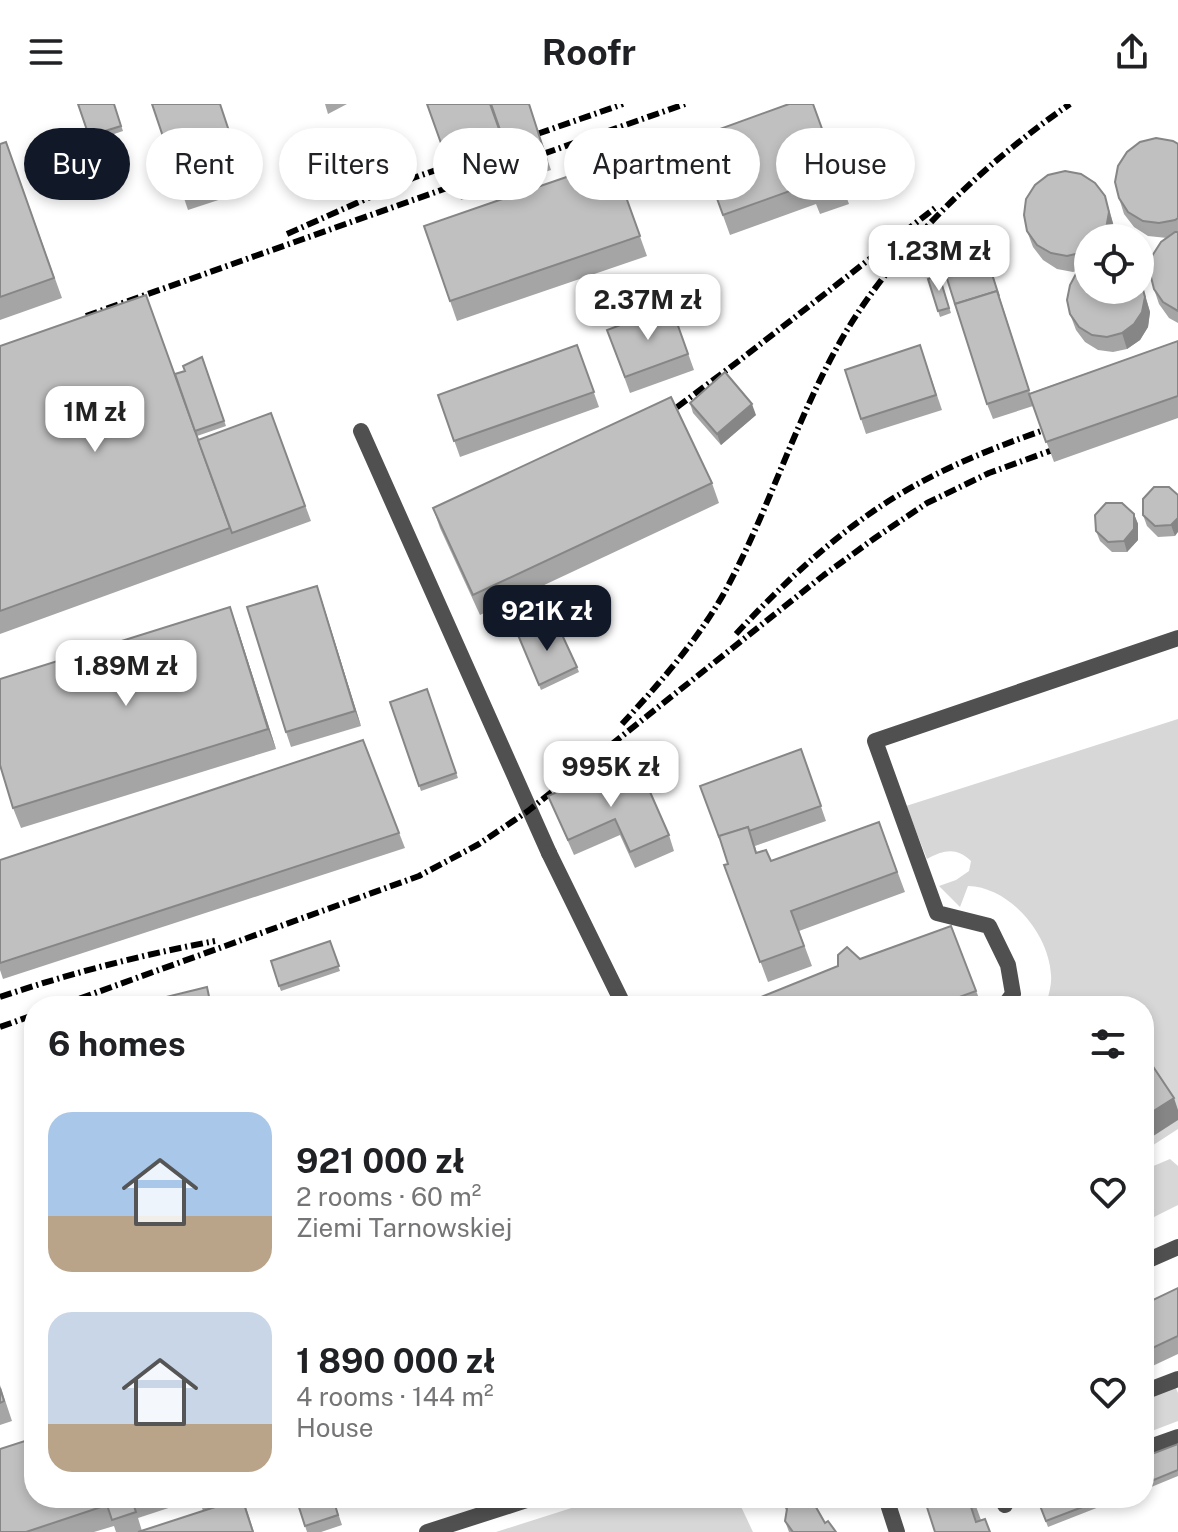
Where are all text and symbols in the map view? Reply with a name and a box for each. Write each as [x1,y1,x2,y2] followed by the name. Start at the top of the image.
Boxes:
[24,30,68,74] icon: menu
[1110,30,1154,74] icon: share
[542,31,636,73] text: Roofr
[24,128,130,200] chip: Buy
[146,128,263,200] chip: Rent
[279,128,417,200] chip: Filters
[433,128,548,200] chip: New
[564,128,760,200] chip: Apartment
[776,128,915,200] chip: House
[1074,224,1154,304] map controls
[1074,224,1154,304] button: locate
[856,225,1022,293] pin: 1.23M zł
[887,235,991,266] text: 1.23M zł
[565,274,731,342] pin: 2.37M zł
[594,284,702,315] text: 2.37M zł
[39,386,151,454] pin: 1M zł
[63,396,127,427] text: 1M zł
[473,585,621,653] pin: 921K zł
[501,595,593,626] text: 921K zł
[43,640,209,708] pin: 1.89M zł
[74,650,178,681] text: 1.89M zł
[537,741,685,809] pin: 995K zł
[562,751,660,782] text: 995K zł
[1086,1022,1130,1066] icon: filters
[48,1024,186,1064] text: 6 homes
[296,1141,465,1181] text: 921 000 zł
[112,1144,208,1240] icon: home
[1086,1170,1130,1214] icon: heart
[296,1181,481,1212] text: 2 rooms · 60 m²
[296,1212,512,1243] text: Ziemi Tarnowskiej
[296,1341,496,1381] text: 1 890 000 zł
[112,1344,208,1440] icon: home
[1086,1370,1130,1414] icon: heart
[296,1381,494,1412] text: 4 rooms · 144 m²
[296,1412,373,1443] text: House

